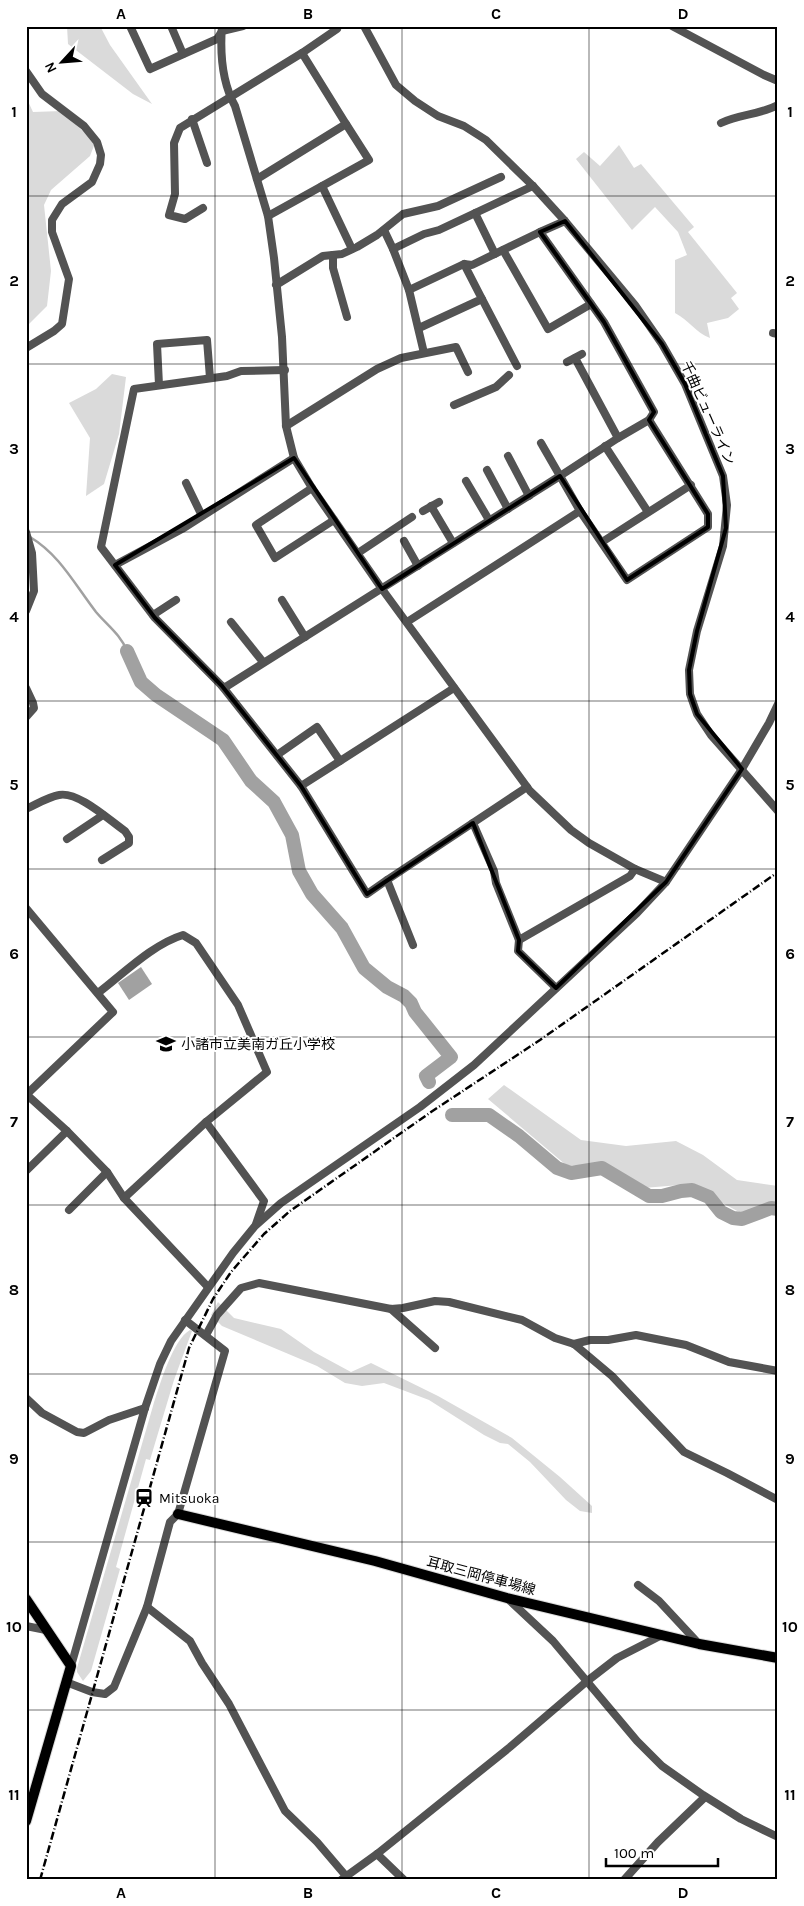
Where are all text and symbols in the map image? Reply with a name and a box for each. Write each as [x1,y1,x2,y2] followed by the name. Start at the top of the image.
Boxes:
[116,4,126,23] text: A
[303,4,313,23] text: B
[491,4,501,23] text: C
[678,4,689,23] text: D
[38,38,88,88] north arrow
[41,59,61,76] text: N
[11,102,17,121] text: 1
[787,102,793,121] text: 1
[9,271,19,290] text: 2
[785,271,795,290] text: 2
[677,358,739,468] street label: 千曲ビューライン
[9,439,19,458] text: 3
[785,439,795,458] text: 3
[9,607,19,626] text: 4
[785,607,795,626] text: 4
[9,775,19,794] text: 5
[785,775,795,794] text: 5
[9,944,19,963] text: 6
[785,944,795,963] text: 6
[155,1033,177,1055] school or university icon: 小諸市立美南ガ丘小学校
[181,1036,335,1053] place label: 小諸市立美南ガ丘小学校
[10,1112,18,1131] text: 7
[786,1112,794,1131] text: 7
[9,1280,19,1299] text: 8
[785,1280,795,1299] text: 8
[9,1449,19,1468] text: 9
[785,1449,795,1468] text: 9
[133,1487,155,1509] station icon: Mitsuoka
[159,1490,219,1507] place label: Mitsuoka
[425,1553,537,1599] street label: 耳取三岡停車場線
[6,1617,22,1636] text: 10
[782,1617,798,1636] text: 10
[8,1785,20,1804] text: 11
[784,1785,796,1804] text: 11
[606,1836,719,1868] scale bar
[614,1844,654,1862] text: 100 m
[116,1883,126,1902] text: A
[303,1883,313,1902] text: B
[491,1883,501,1902] text: C
[678,1883,689,1902] text: D

